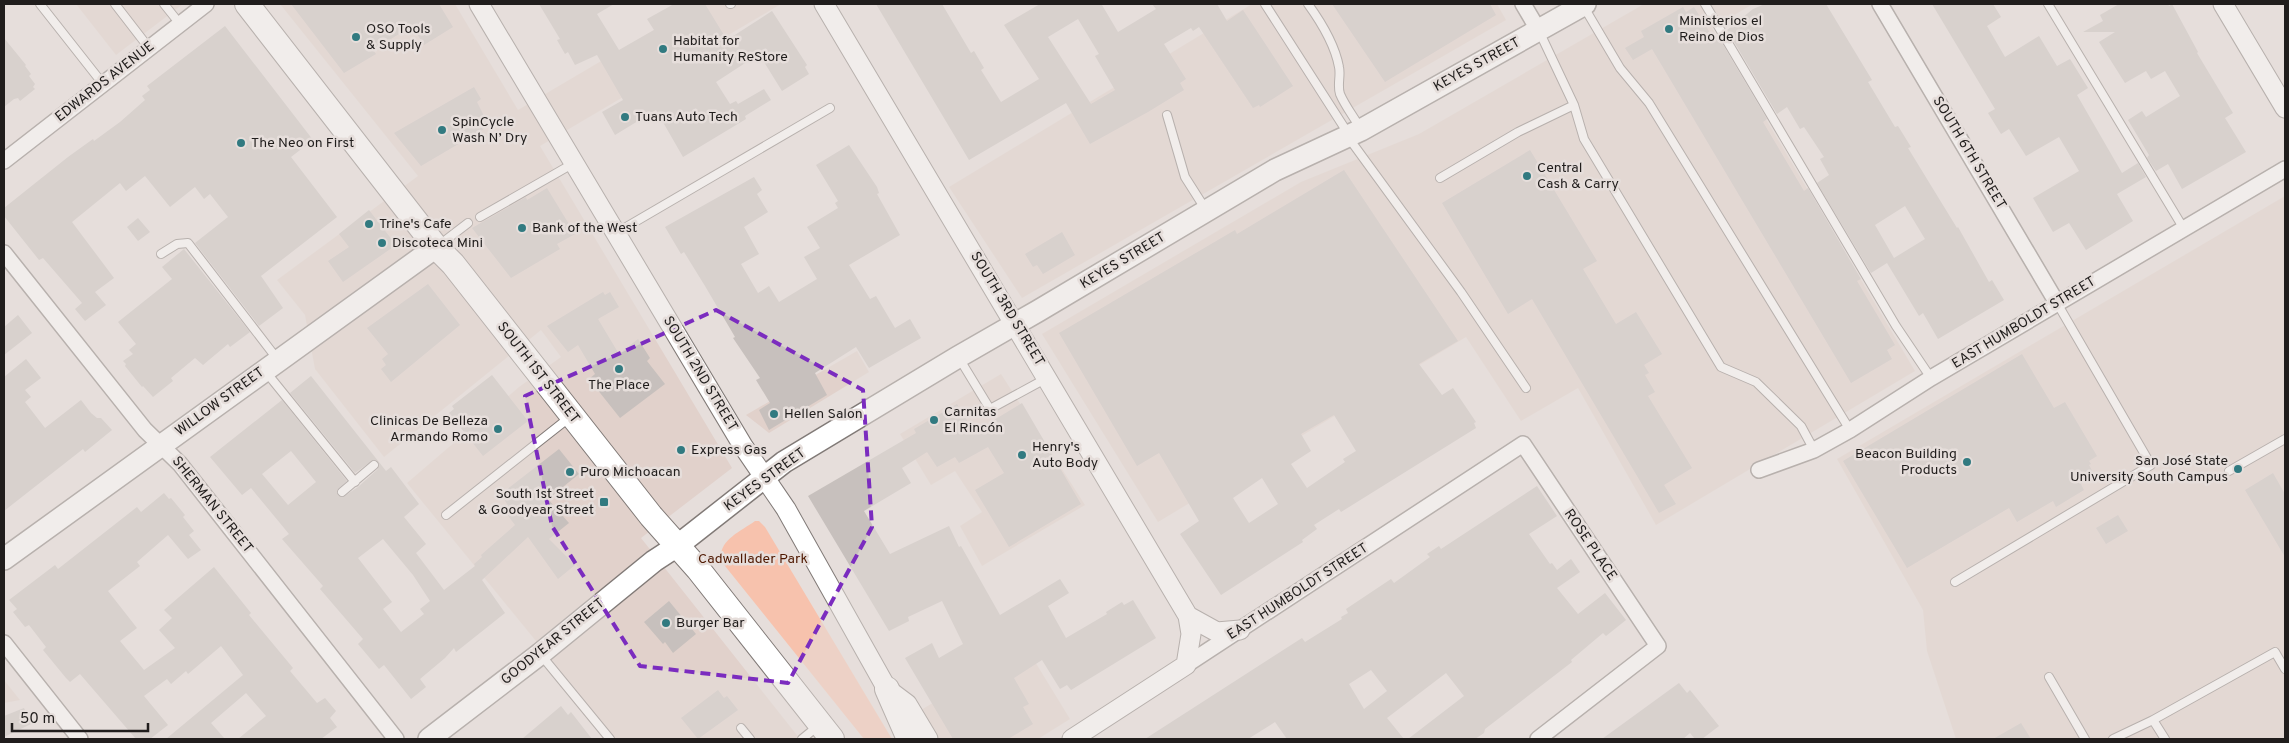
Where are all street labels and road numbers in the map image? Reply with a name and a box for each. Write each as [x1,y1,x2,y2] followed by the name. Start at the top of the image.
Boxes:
[1431,34,1523,96] street label: KEYES STREET
[52,38,158,126] street label: EDWARDS AVENUE
[1929,93,2009,213] street label: SOUTH 6TH STREET
[1077,229,1169,293] street label: KEYES STREET
[966,249,1048,369] street label: SOUTH 3RD STREET
[1949,273,2099,373] street label: EAST HUMBOLDT STREET
[659,313,741,435] street label: SOUTH 2ND STREET
[493,319,583,427] street label: SOUTH 1ST STREET
[172,364,268,440] street label: WILLOW STREET
[721,445,809,515] street label: KEYES STREET
[168,453,256,557] street label: SHERMAN STREET
[1560,506,1620,584] street label: ROSE PLACE
[1224,540,1372,644] street label: EAST HUMBOLDT STREET
[498,595,608,689] street label: GOODYEAR STREET

